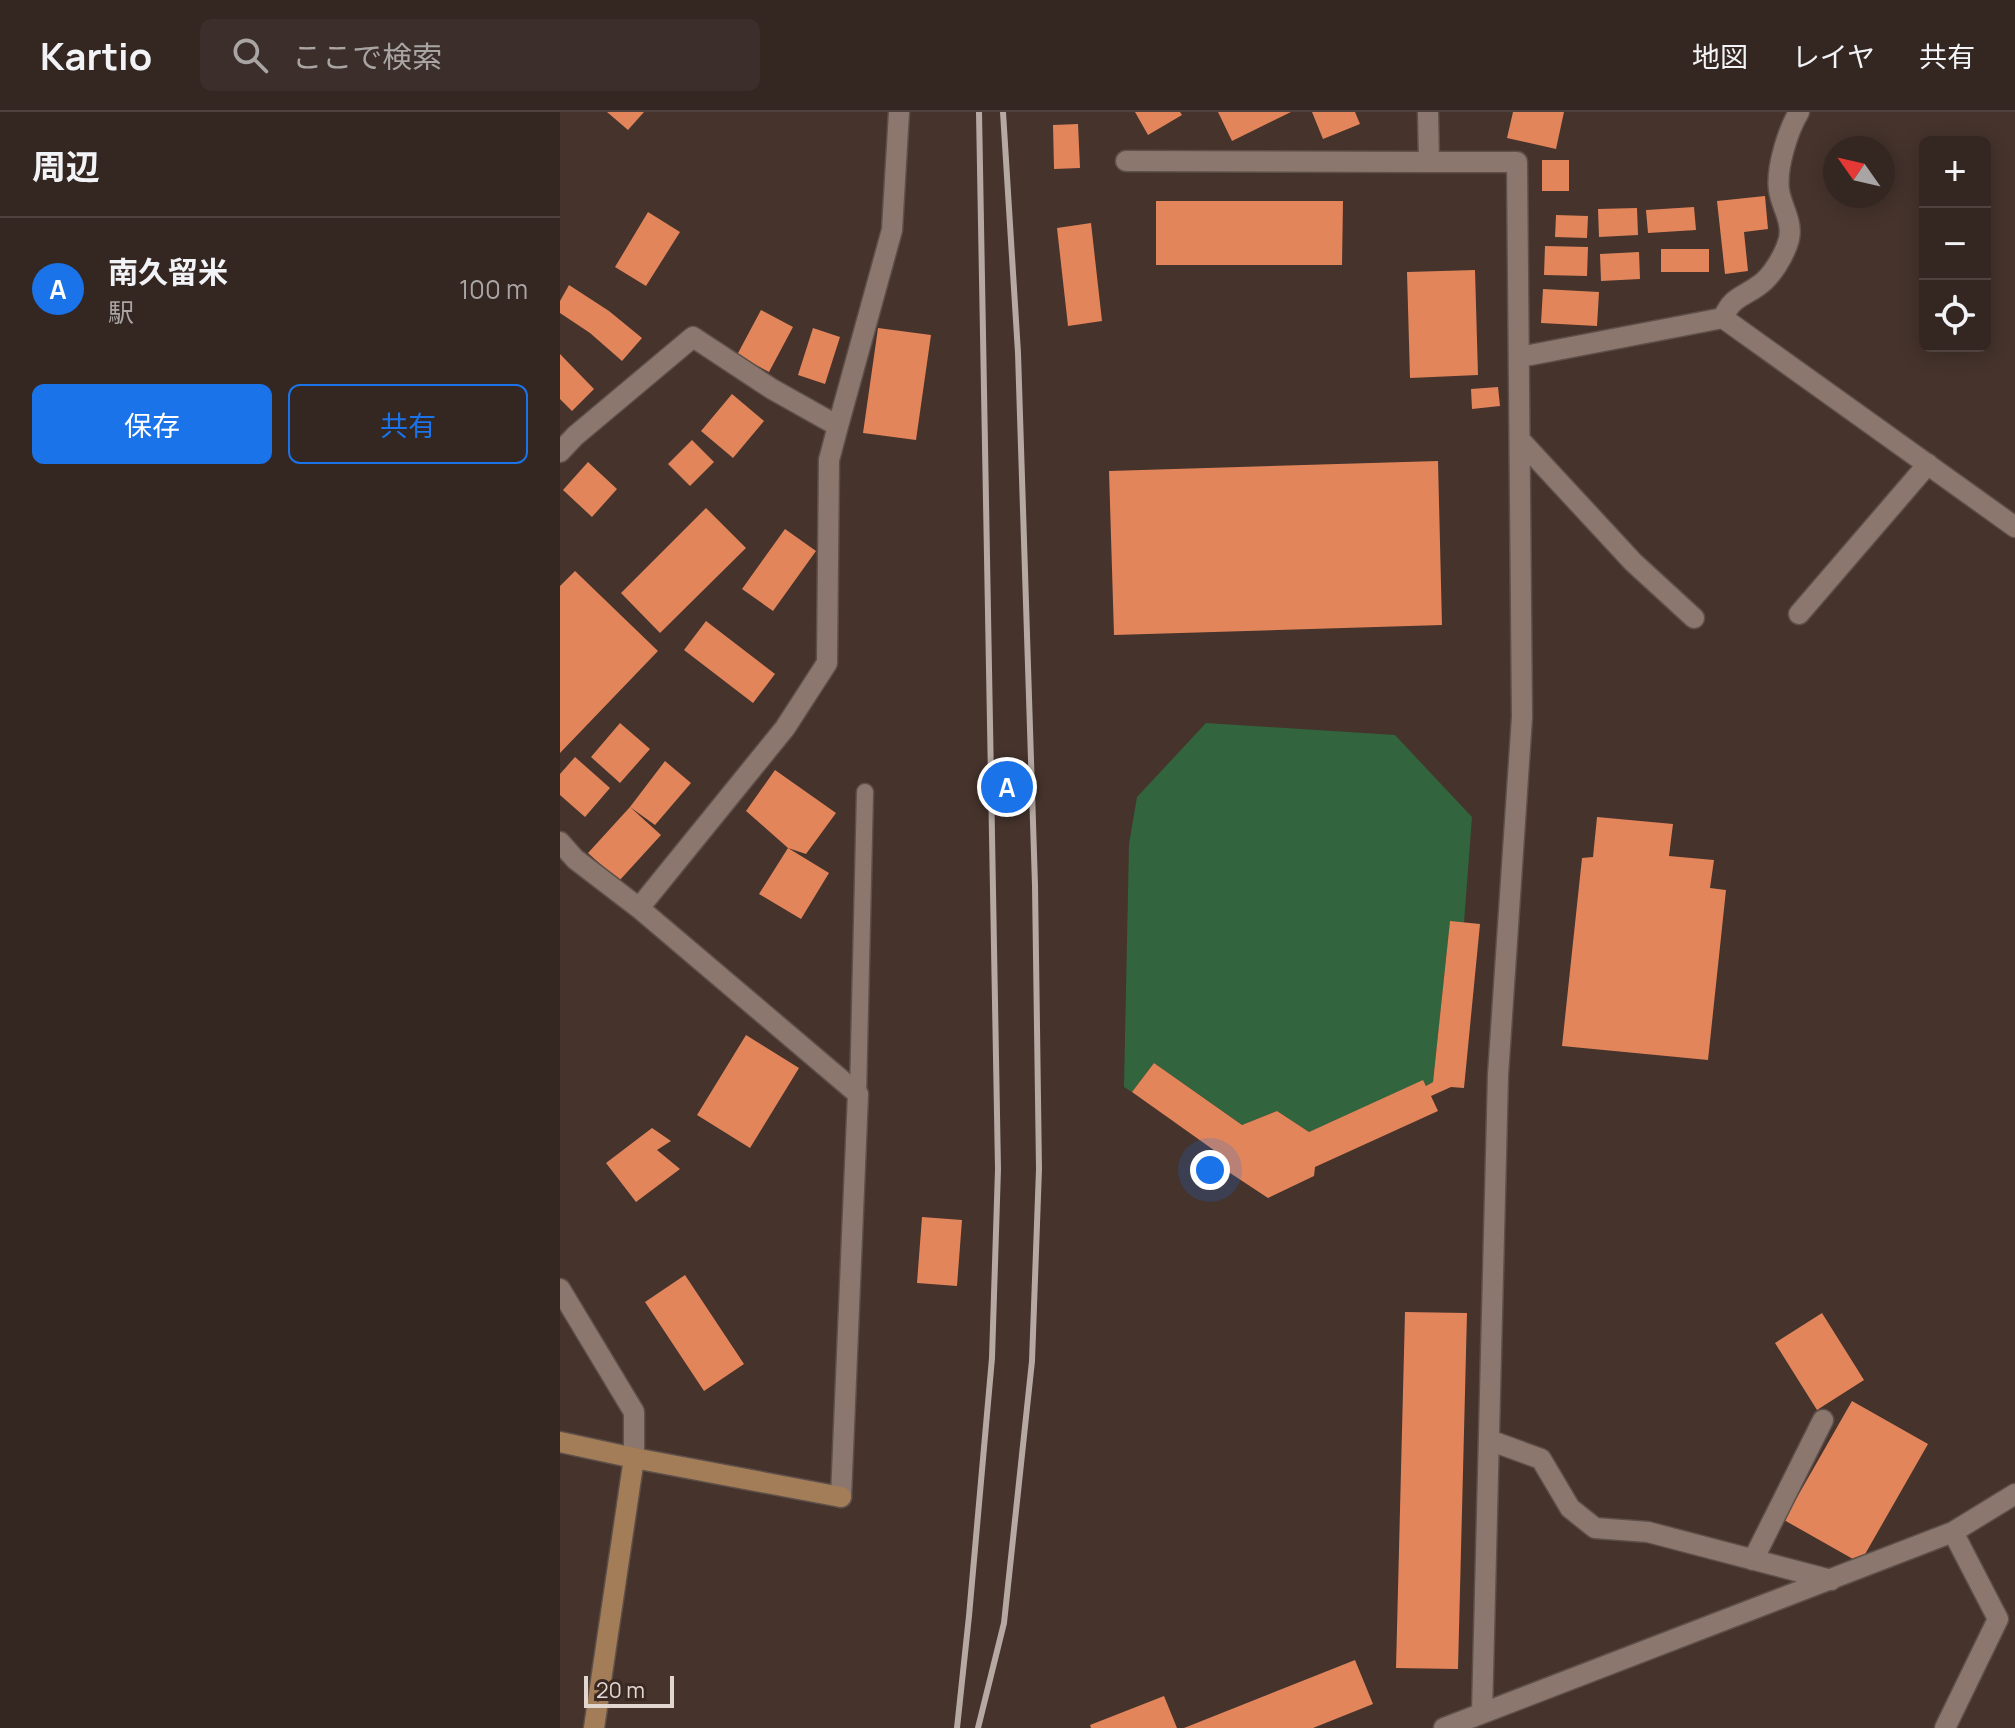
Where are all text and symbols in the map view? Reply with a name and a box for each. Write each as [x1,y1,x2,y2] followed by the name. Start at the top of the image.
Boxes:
[200,19,760,91] search box
[40,29,152,81] text: Kartio
[228,33,272,77] icon: search
[292,36,442,77] text: ここで検索
[1692,37,1748,75] text: 地図
[1792,37,1875,75] text: レイヤ
[1919,37,1975,75] text: 共有
[1823,136,1895,208] north arrow
[1919,136,1991,352] map controls
[1919,136,1991,208] button: +
[32,143,100,189] text: 周辺
[1919,208,1991,280] button: −
[108,251,228,292] text: 南久留米
[49,271,67,307] text: A
[459,271,528,307] text: 100 m
[1919,280,1991,352] button: locate
[108,294,134,330] text: 駅
[32,384,272,464] button: 保存
[288,384,528,464] button: 共有
[981,757,1033,817] pin: A
[1190,1150,1230,1190] your location
[584,1672,674,1708] scale bar
[596,1675,645,1705] text: 20 m

